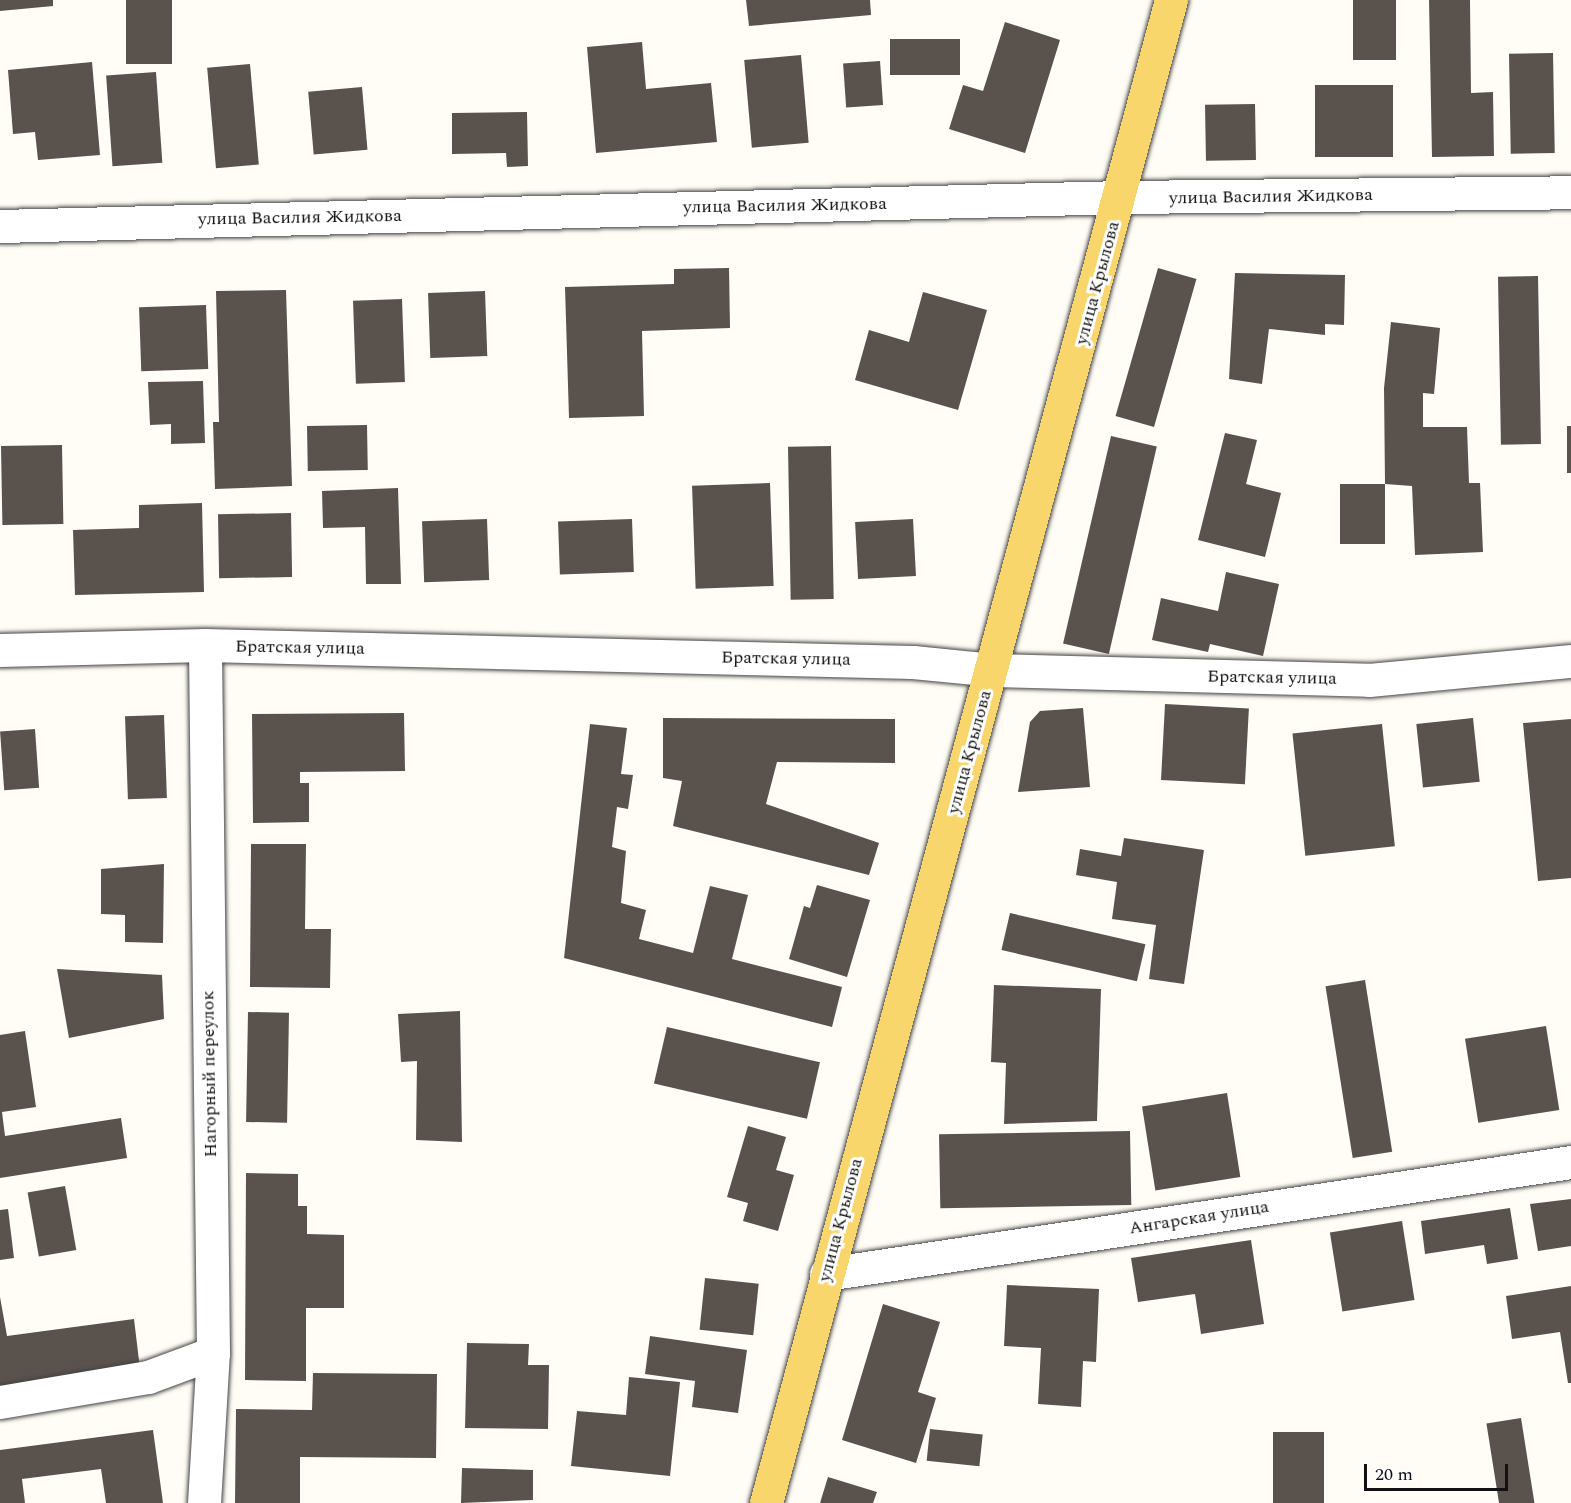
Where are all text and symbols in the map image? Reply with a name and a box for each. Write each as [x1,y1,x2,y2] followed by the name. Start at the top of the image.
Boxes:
[1169,184,1373,210] street label: улица Василия Жидкова
[683,193,887,219] street label: улица Василия Жидкова
[198,205,402,231] street label: улица Василия Жидкова
[1071,219,1125,347] street label: улица Крылова
[235,636,365,660] street label: Братская улица
[721,647,851,671] street label: Братская улица
[1207,666,1337,690] street label: Братская улица
[943,688,997,816] street label: улица Крылова
[198,990,222,1158] street label: Нагорный переулок
[814,1156,868,1284] street label: улица Крылова
[1128,1196,1270,1240] street label: Ангарская улица
[1367,1452,1511,1490] scale bar
[1375,1461,1413,1488] text: 20 m

